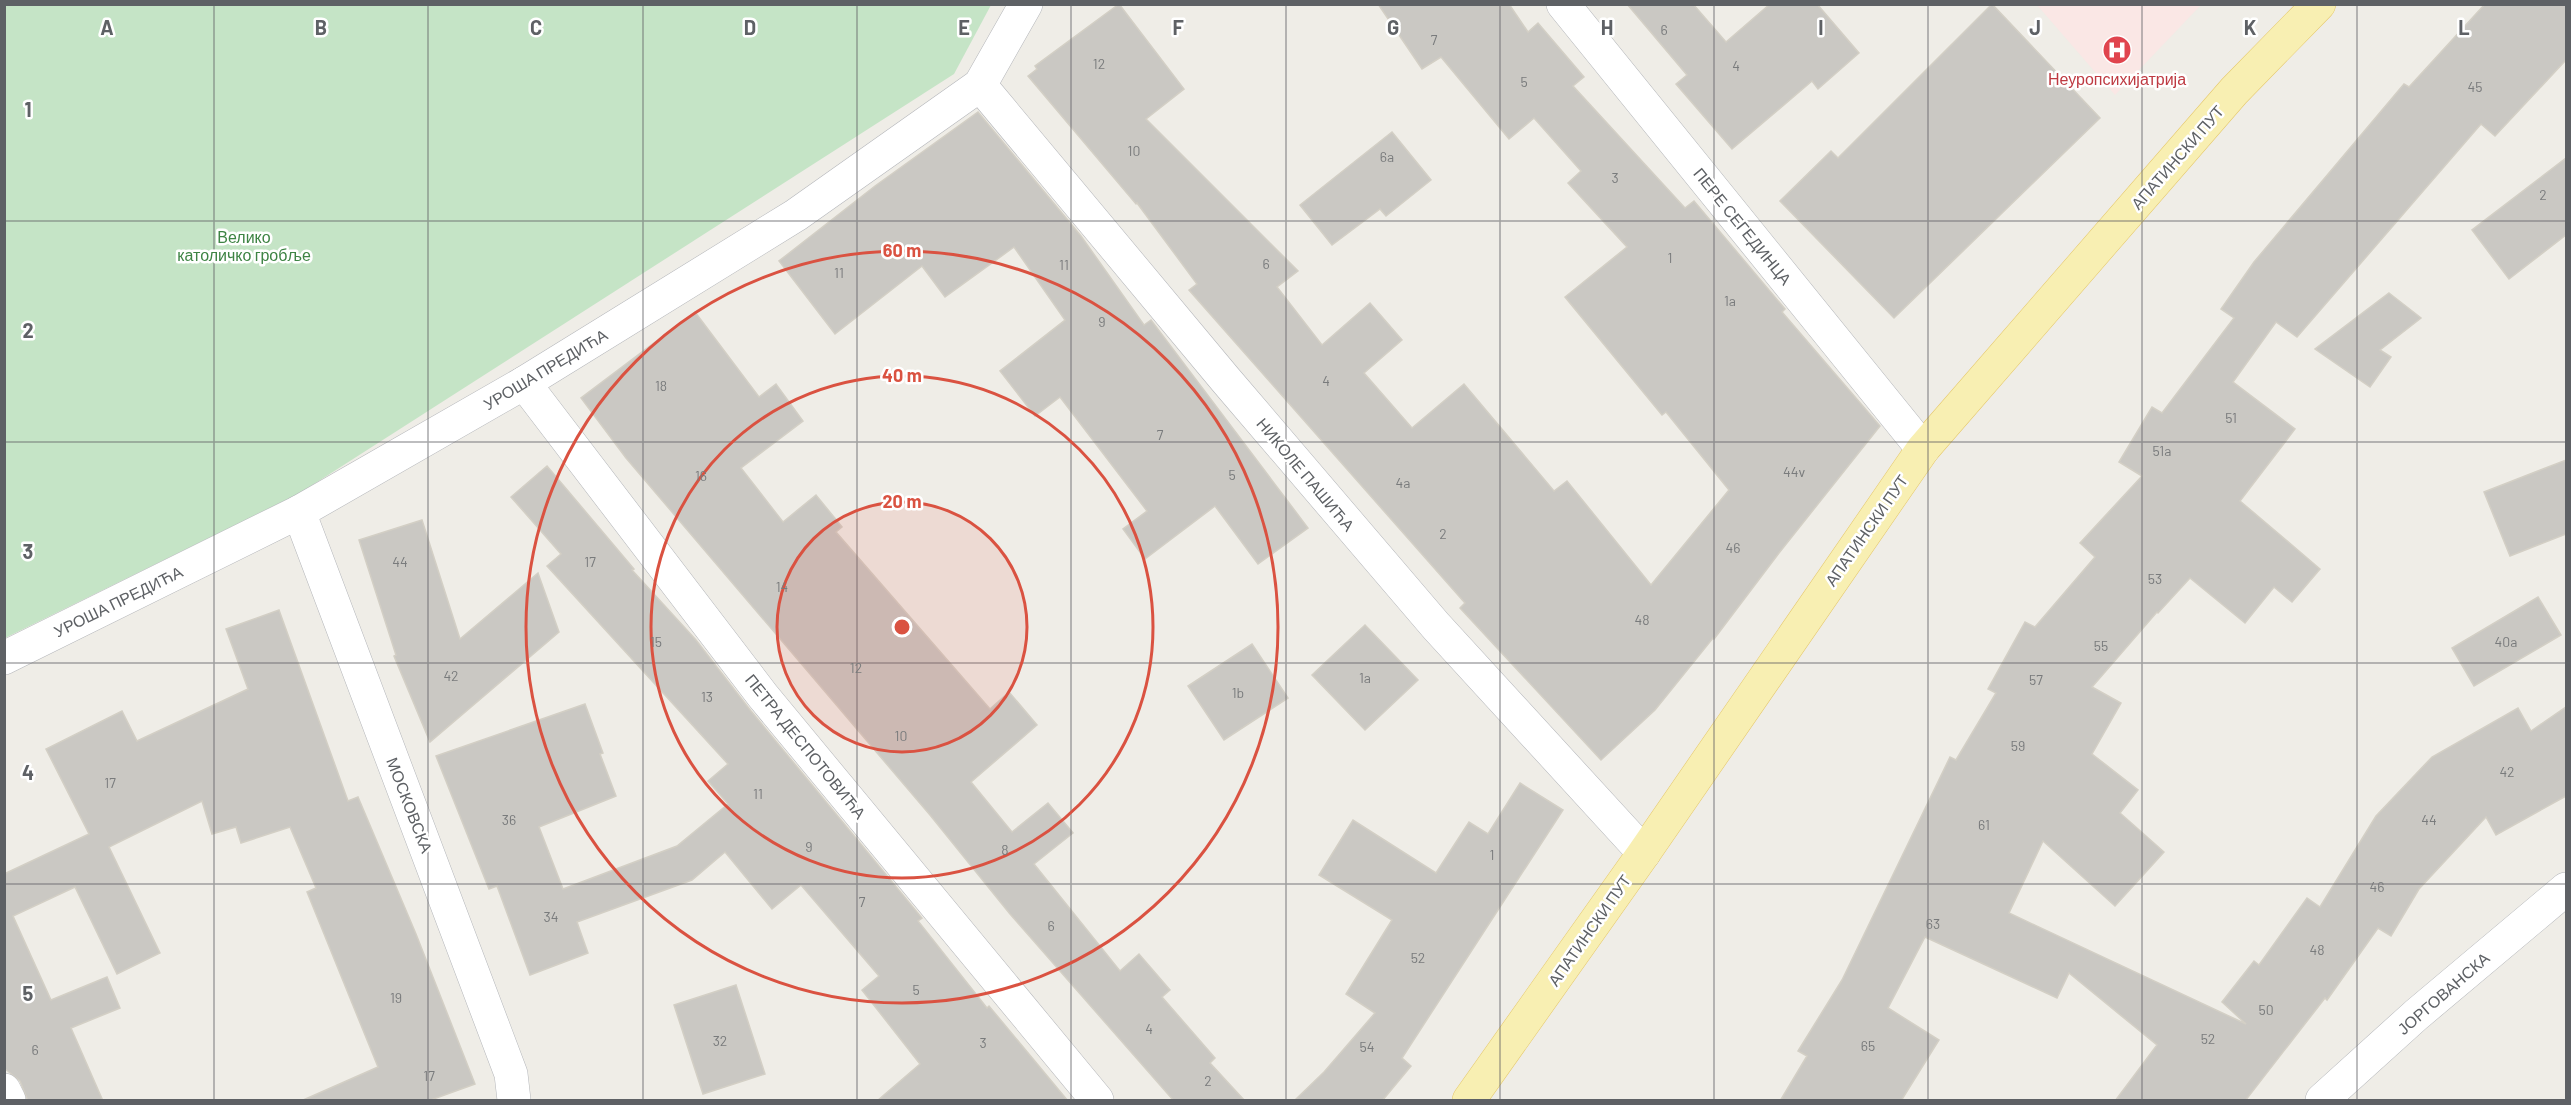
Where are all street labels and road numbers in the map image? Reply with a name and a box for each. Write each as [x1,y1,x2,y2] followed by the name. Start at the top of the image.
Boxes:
[2127,101,2227,213] street label: АПАТИНСКИ ПУТ
[1690,164,1796,288] street label: ПЕРЕ СЕГЕДИНЦА
[480,324,611,413] street label: УРОША ПРЕДИЋА
[1253,414,1359,535] street label: НИКОЛЕ ПАШИЋА
[1821,471,1912,589] street label: АПАТИНСКИ ПУТ
[50,561,186,640] street label: УРОША ПРЕДИЋА
[742,670,870,822] street label: ПЕТРА ДЕСПОТОВИЋА
[383,755,437,856] street label: МОСКОВСКА
[1544,871,1635,989] street label: АПАТИНСКИ ПУТ
[2393,948,2493,1038] street label: ЈОРГОВАНСКА

